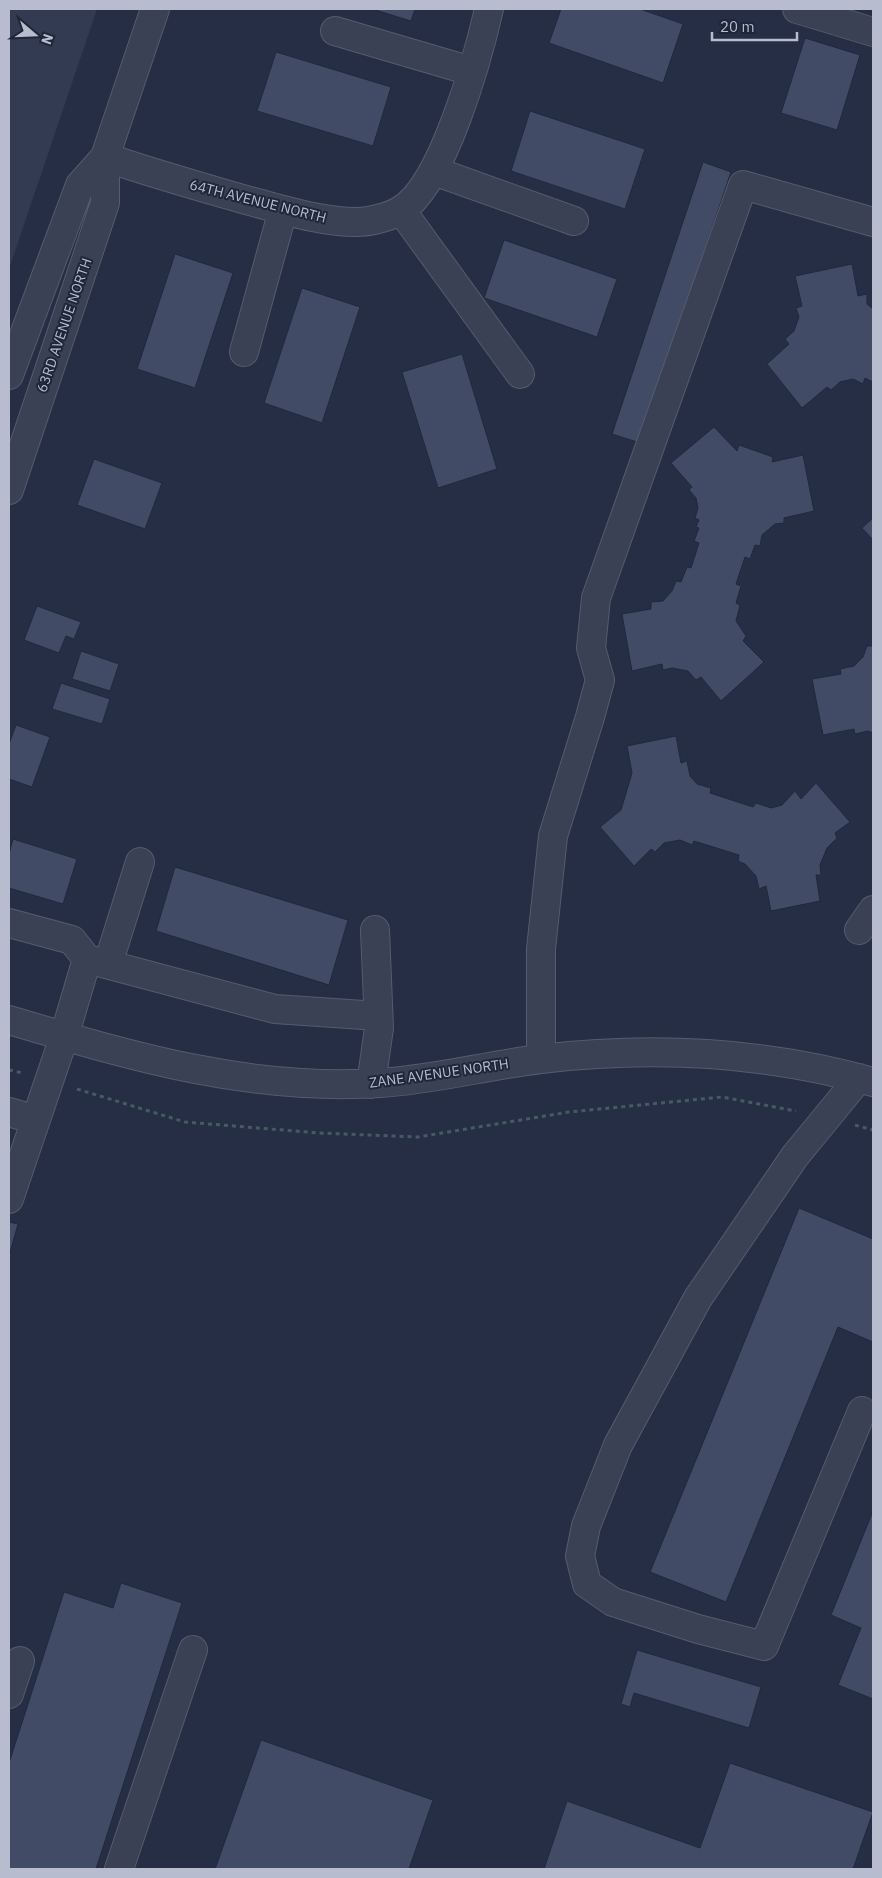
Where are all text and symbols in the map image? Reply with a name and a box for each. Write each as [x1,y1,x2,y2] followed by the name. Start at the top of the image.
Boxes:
[10,10,60,60] north arrow
[712,10,797,42] scale bar
[720,17,755,36] text: 20 m
[37,32,57,47] text: N
[188,175,328,227] street label: 64TH AVENUE NORTH
[33,256,95,394] street label: 63RD AVENUE NORTH
[368,1054,510,1092] street label: ZANE AVENUE NORTH

